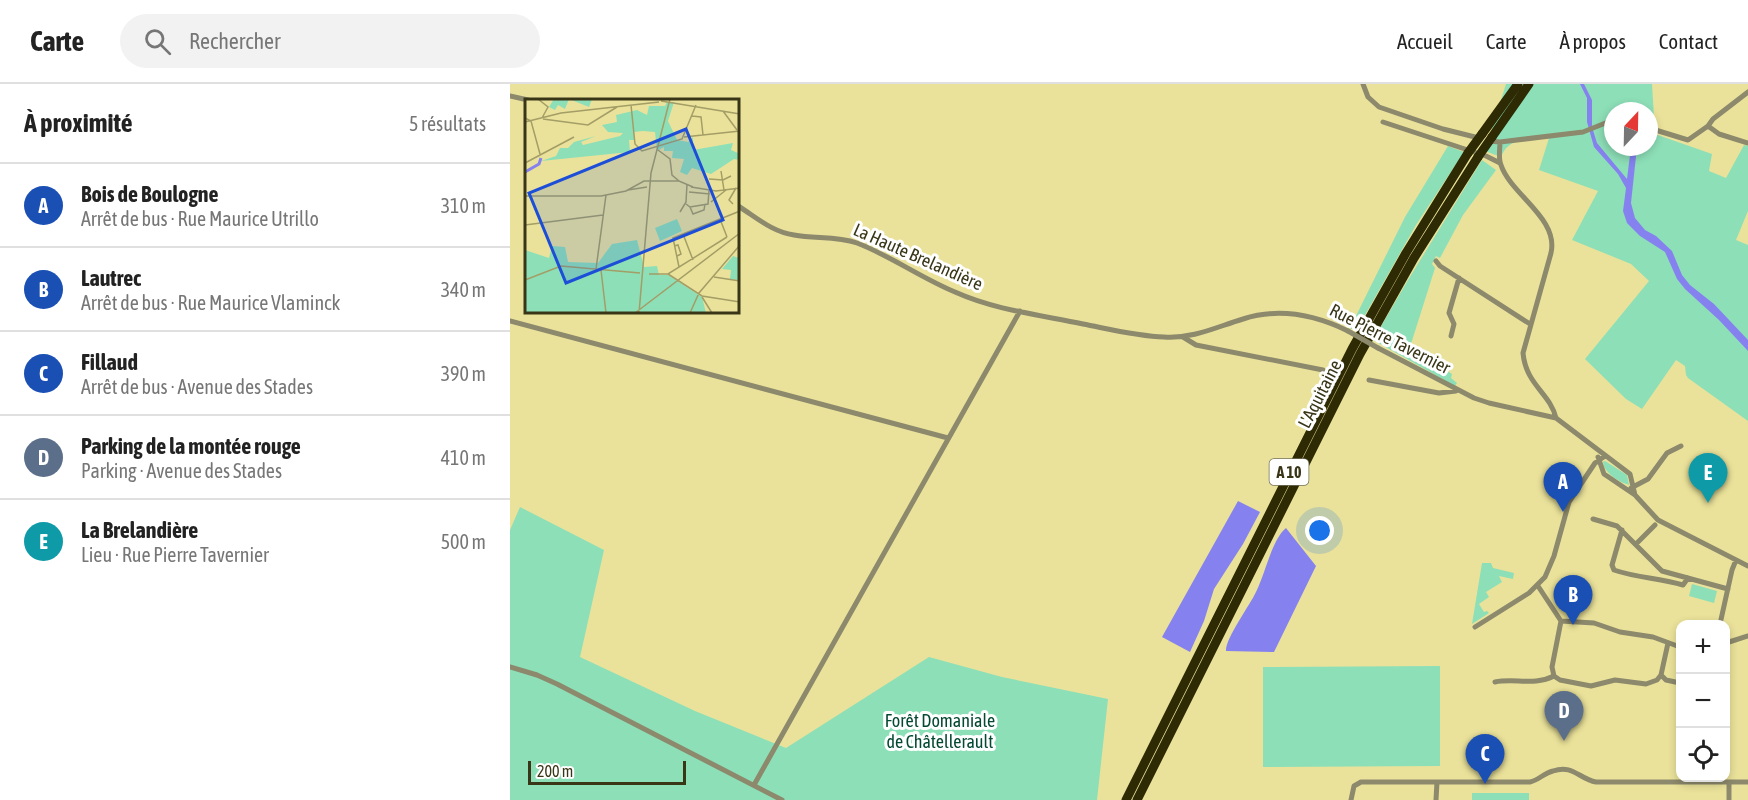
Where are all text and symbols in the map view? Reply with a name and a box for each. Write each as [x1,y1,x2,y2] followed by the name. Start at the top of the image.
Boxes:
[120,14,540,68] search box
[30,25,84,57] text: Carte
[141,25,174,58] icon: search
[189,28,281,54] text: Rechercher
[1397,29,1453,53] text: Accueil
[1486,29,1526,53] text: Carte
[1559,29,1626,53] text: À propos
[1659,29,1718,53] text: Contact
[525,99,740,314] inset map
[1604,102,1658,156] north arrow
[24,108,132,138] text: À proximité
[409,112,486,135] text: 5 résultats
[81,181,219,207] text: Bois de Boulogne
[39,194,48,217] text: A
[441,194,486,217] text: 310 m
[81,207,319,230] text: Arrêt de bus · Rue Maurice Utrillo
[850,219,986,294] street label: La Haute Brelandière
[81,265,141,291] text: Lautrec
[39,278,48,301] text: B
[441,278,486,301] text: 340 m
[81,291,340,314] text: Arrêt de bus · Rue Maurice Vlaminck
[1326,299,1455,378] street label: Rue Pierre Tavernier
[81,349,138,375] text: Fillaud
[1293,356,1346,431] street label: L'Aquitaine
[39,362,48,385] text: C
[441,362,486,385] text: 390 m
[81,375,313,398] text: Arrêt de bus · Avenue des Stades
[81,433,301,459] text: Parking de la montée rouge
[38,446,49,469] text: D
[441,446,486,469] text: 410 m
[1688,454,1728,503] pin: E
[81,459,282,482] text: Parking · Avenue des Stades
[1270,459,1308,485] road number: A 10
[1544,462,1582,512] pin: A
[1305,516,1334,545] your location
[81,517,198,543] text: La Brelandière
[39,530,48,553] text: E
[441,530,486,553] text: 500 m
[81,543,269,566] text: Lieu · Rue Pierre Tavernier
[1554,576,1592,625] pin: B
[1676,620,1730,782] map controls
[1676,620,1730,674] button: +
[1676,674,1730,728] button: −
[1544,692,1584,741] pin: D
[885,710,995,752] park label: Forêt Domaniale de Châtellerault
[1676,728,1730,782] button: locate
[1466,734,1504,784] pin: C
[528,758,686,786] scale bar
[537,762,573,780] text: 200 m

